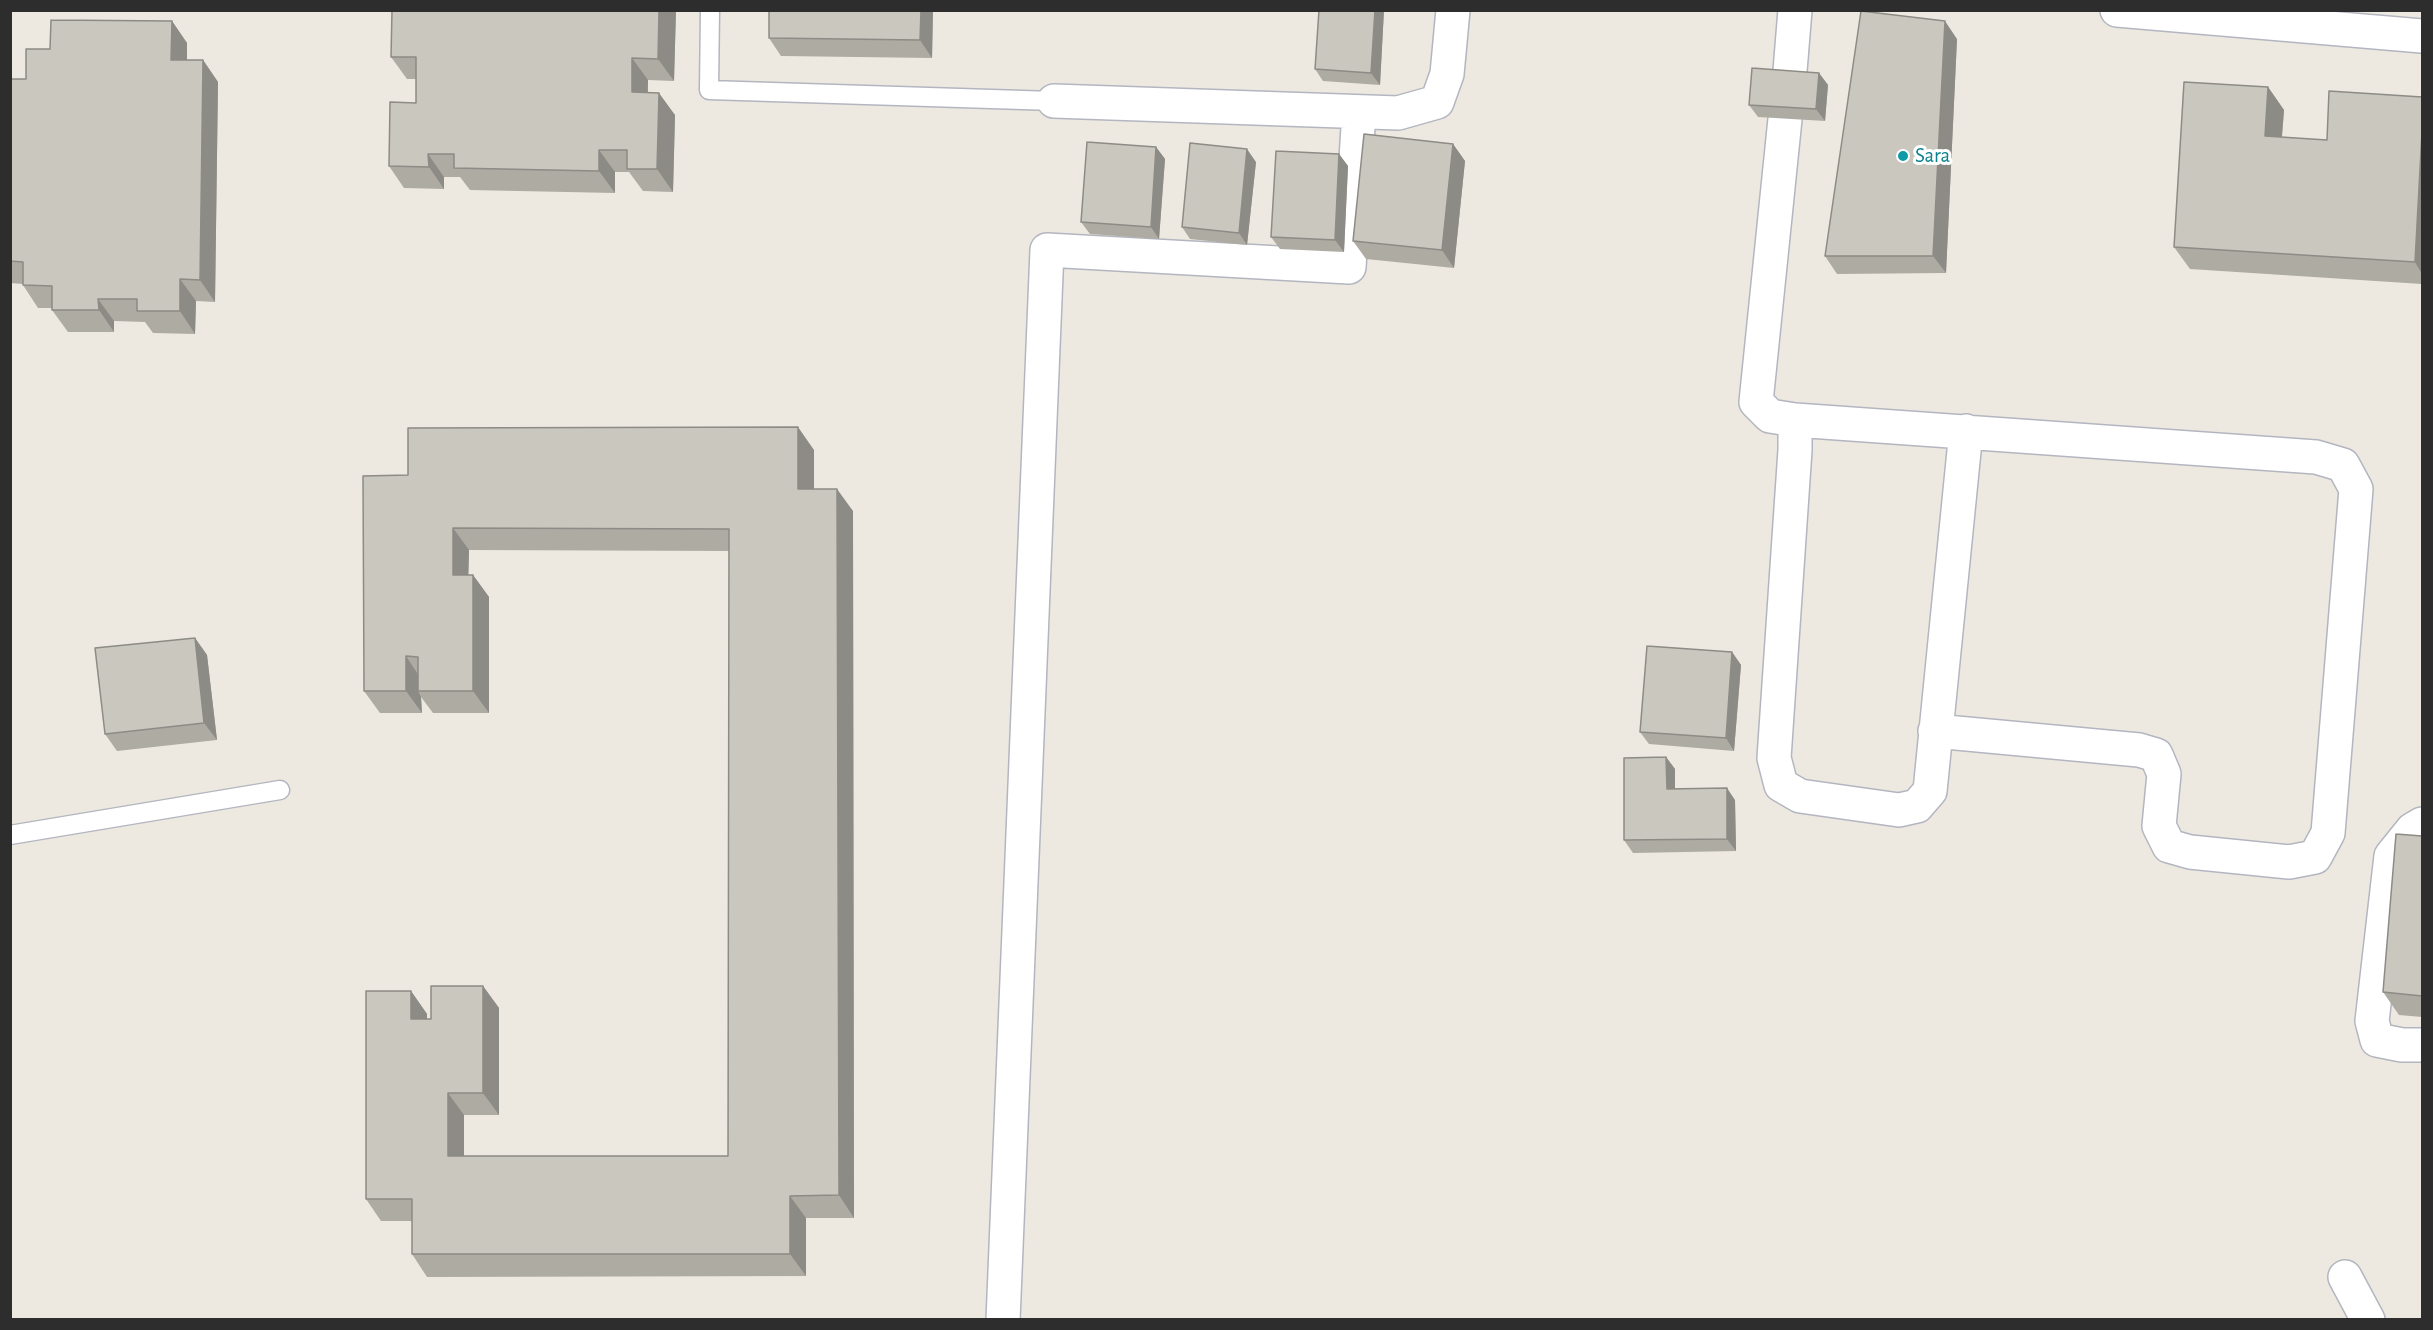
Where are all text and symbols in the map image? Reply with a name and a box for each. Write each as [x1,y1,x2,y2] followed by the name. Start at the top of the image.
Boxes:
[1915,143,1950,169] place label: Sara
[1896,149,1910,163] marker: Sara

